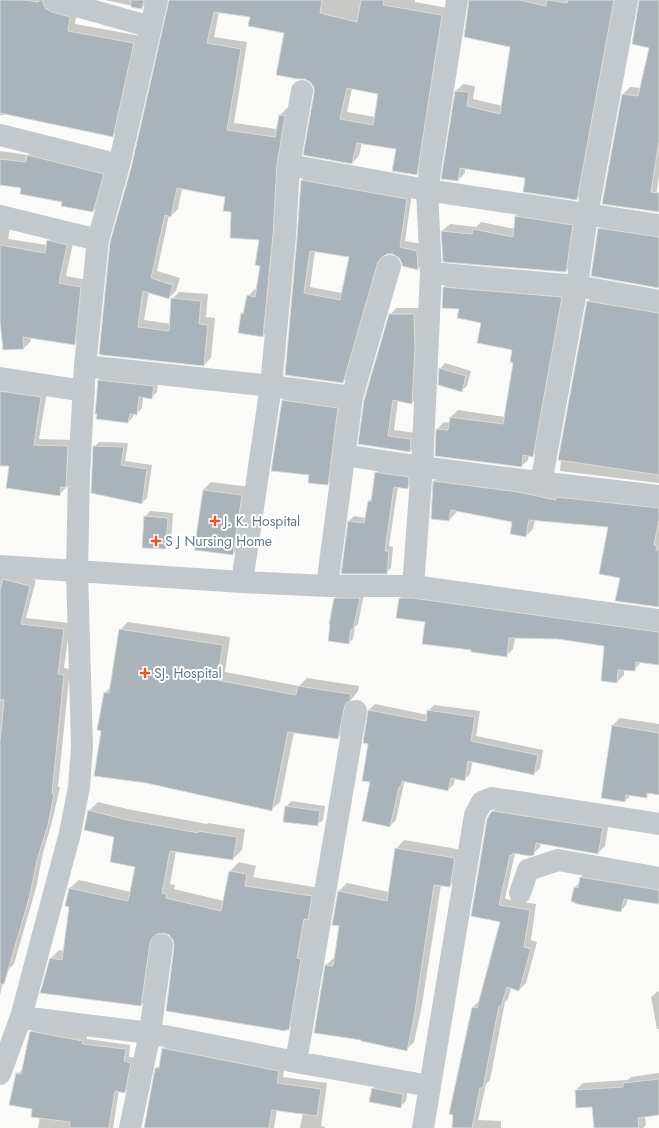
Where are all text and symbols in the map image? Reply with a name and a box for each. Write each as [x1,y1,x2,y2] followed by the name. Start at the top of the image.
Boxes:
[222,511,300,531] place label: J. K. Hospital
[209,515,221,527] marker: J. K. Hospital
[165,531,272,551] place label: S J Nursing Home
[150,535,162,547] marker: S J Nursing Home
[154,663,222,683] place label: SJ. Hospital
[139,667,151,679] marker: SJ. Hospital

